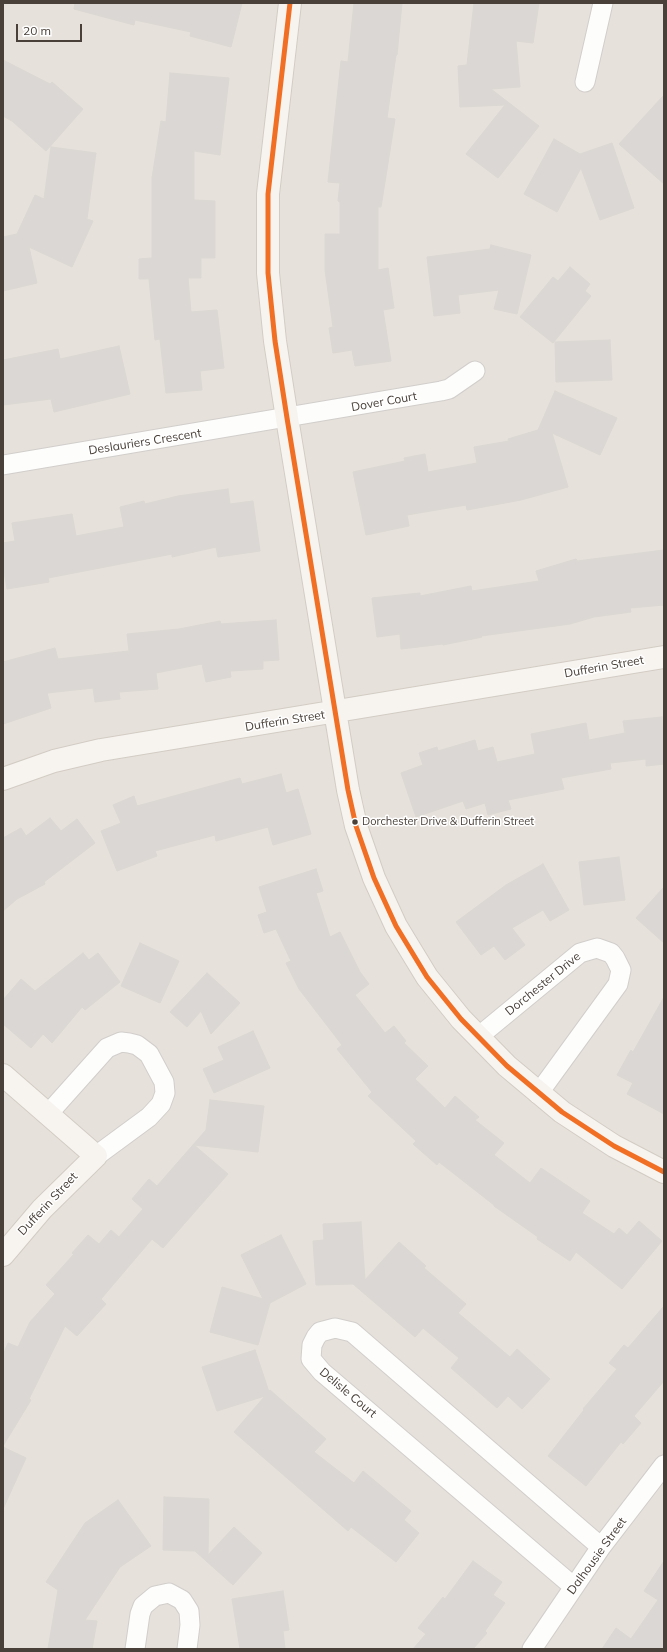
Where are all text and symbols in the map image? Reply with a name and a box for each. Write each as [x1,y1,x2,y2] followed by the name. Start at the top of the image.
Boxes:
[18,16,84,42] scale bar
[23,23,51,38] text: 20 m
[350,389,418,415] street label: Dover Court
[88,426,202,458] street label: Deslauriers Crescent
[563,653,645,681] street label: Dufferin Street
[244,708,326,734] street label: Dufferin Street
[362,815,534,829] place label: Dorchester Drive & Dufferin Street
[350,817,360,827] marker: Dorchester Drive & Dufferin Street
[502,949,584,1019] street label: Dorchester Drive
[15,1170,81,1238] street label: Dufferin Street
[317,1365,379,1421] street label: Delisle Court
[564,1515,630,1597] street label: Dalhousie Street

